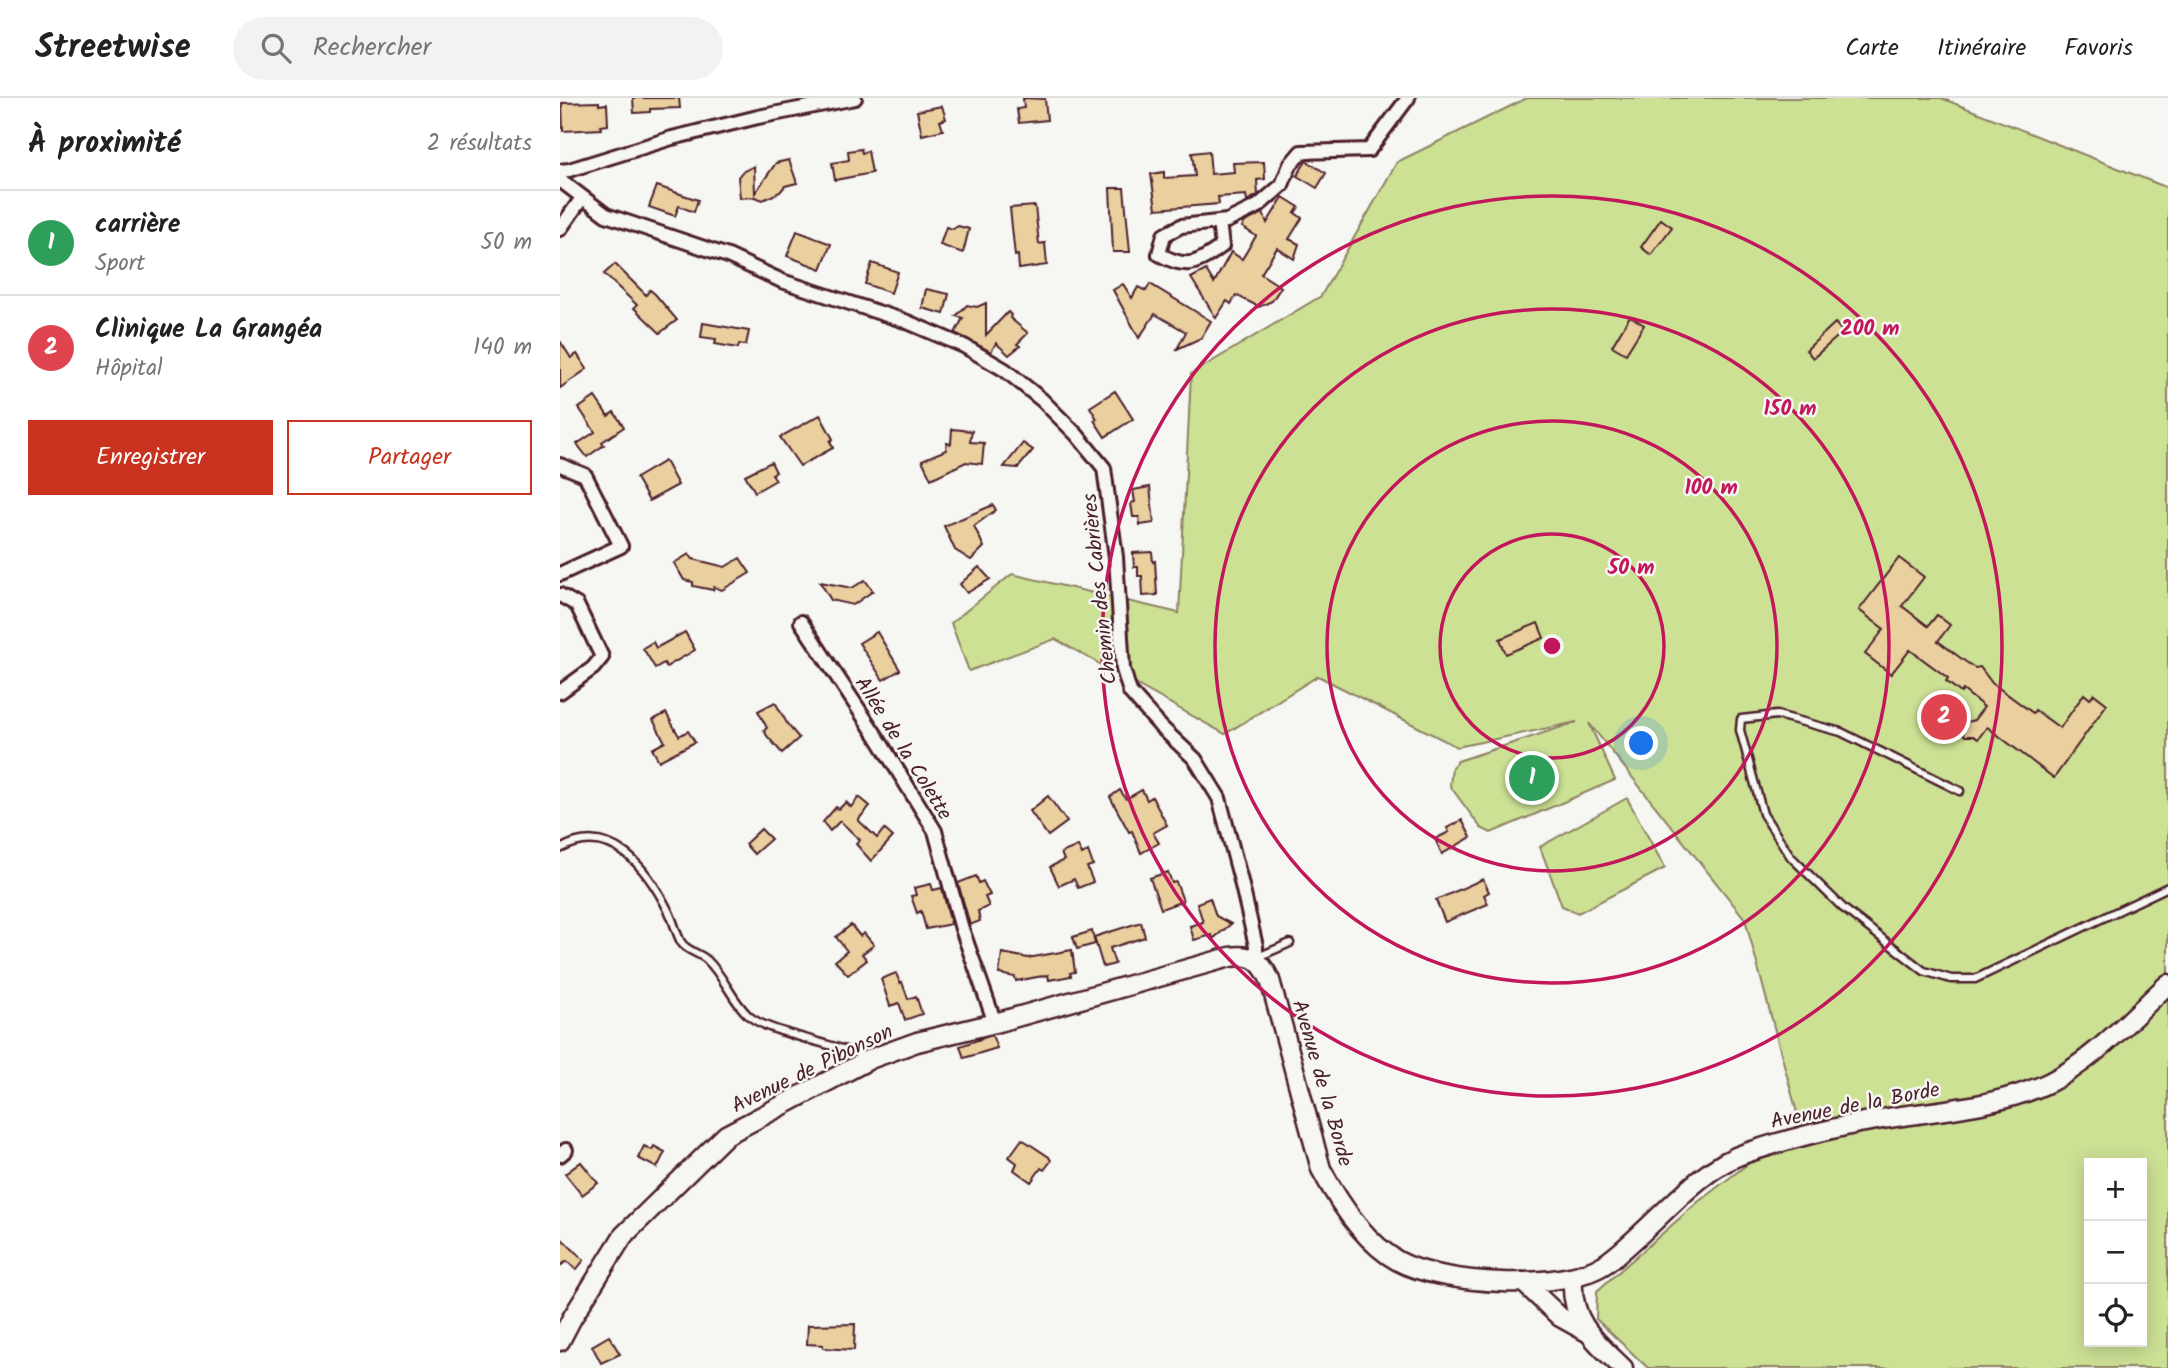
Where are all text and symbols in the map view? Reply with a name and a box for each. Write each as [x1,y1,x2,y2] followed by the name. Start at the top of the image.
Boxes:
[233,17,723,80] search box
[35,22,191,75] text: Streetwise
[313,27,431,69] text: Rechercher
[257,29,295,67] icon: search
[1845,29,1899,68] text: Carte
[1937,29,2026,68] text: Itinéraire
[2064,29,2133,68] text: Favoris
[28,120,181,168] text: À proximité
[427,126,532,162] text: 2 résultats
[95,204,180,246] text: carrière
[48,225,54,261] text: 1
[481,225,532,261] text: 50 m
[95,246,145,282] text: Sport
[95,309,322,351] text: Clinique La Grangéa
[1840,313,1900,346] text: 200 m
[44,330,58,366] text: 2
[473,330,532,366] text: 140 m
[95,351,163,387] text: Hôpital
[1763,393,1817,426] text: 150 m
[28,420,273,495] button: Enregistrer
[287,420,532,495] button: Partager
[1684,472,1738,505] text: 100 m
[1074,492,1127,686] street label: Chemin des Cabrières
[1607,552,1654,585] text: 50 m
[1540,634,1564,658] centre of rings
[845,670,961,828] street label: Allée de la Colette
[1921,691,1967,743] pin: 2
[1624,726,1658,760] your location
[1509,752,1555,804] pin: 1
[1282,996,1361,1171] street label: Avenue de la Borde
[726,1016,899,1123] street label: Avenue de Pibonson
[1768,1074,1943,1139] street label: Avenue de la Borde
[2084,1158,2147,1347] map controls
[2084,1158,2147,1221] button: +
[2084,1221,2147,1284] button: −
[2084,1284,2147,1347] button: locate

